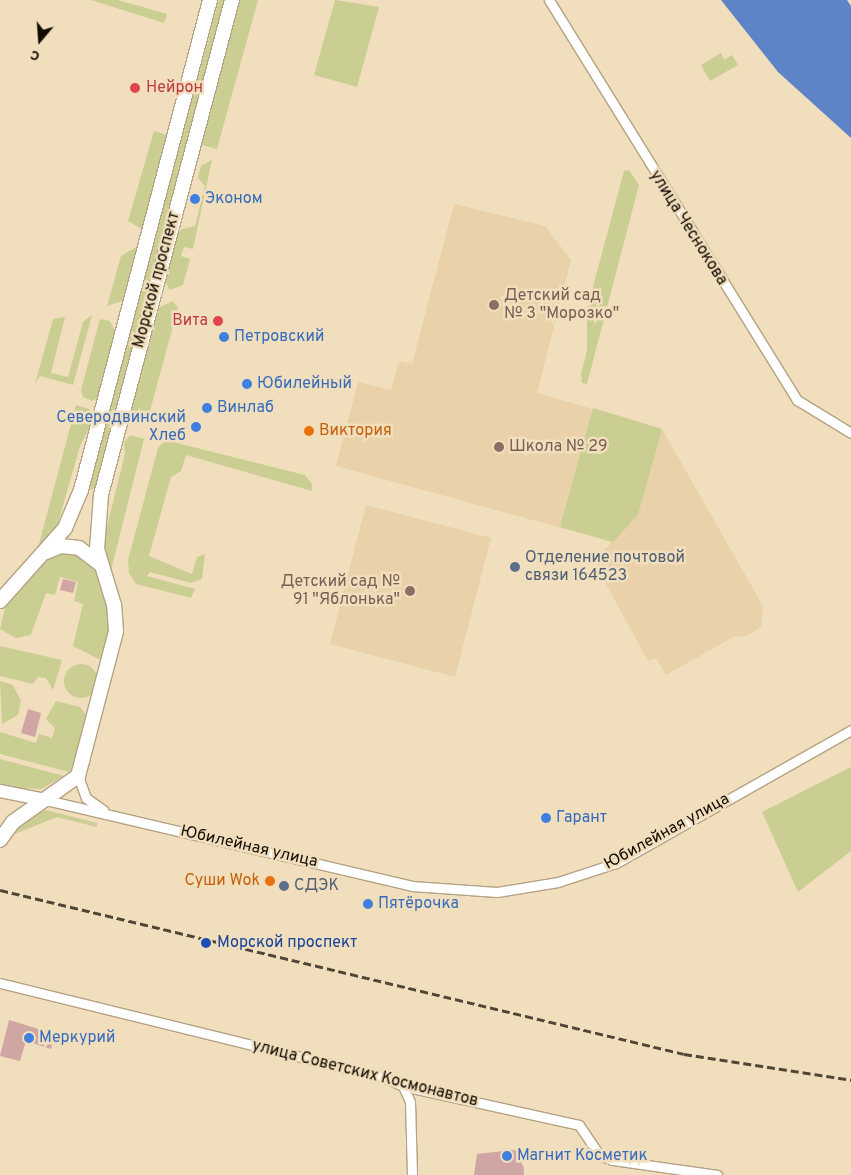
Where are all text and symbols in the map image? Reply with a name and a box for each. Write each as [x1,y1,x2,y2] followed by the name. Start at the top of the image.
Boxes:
[15,15,65,65] north arrow
[28,45,42,64] text: С
[146,78,203,98] place label: Нейрон
[128,81,142,95] marker: Нейрон
[645,167,731,289] street label: улица Чеснокова
[205,189,263,209] place label: Эконом
[189,193,201,205] marker: Эконом
[130,210,184,350] street label: Морской проспект
[504,286,619,324] place label: Детский сад № 3 "Морозко"
[488,299,500,311] marker: Детский сад № 3 "Морозко"
[172,311,208,331] place label: Вита
[212,315,224,327] marker: Вита
[234,327,324,347] place label: Петровский
[218,331,230,343] marker: Петровский
[257,374,352,394] place label: Юбилейный
[241,378,253,390] marker: Юбилейный
[217,398,274,418] place label: Винлаб
[201,402,213,414] marker: Винлаб
[56,408,186,446] place label: Северодвинский Хлеб
[190,421,202,433] marker: Северодвинский Хлеб
[319,421,392,441] place label: Виктория
[303,425,315,437] marker: Виктория
[509,437,608,457] place label: Школа № 29
[493,441,505,453] marker: Школа № 29
[525,548,685,586] place label: Отделение почтовой связи 164523
[509,561,521,573] marker: Отделение почтовой связи 164523
[281,572,400,610] place label: Детский сад № 91 "Яблонька"
[404,585,416,597] marker: Детский сад № 91 "Яблонька"
[601,790,733,874] street label: Юбилейная улица
[556,808,607,828] place label: Гарант
[540,812,552,824] marker: Гарант
[179,822,319,872] street label: Юбилейная улица
[184,871,260,891] place label: Суши Wok
[264,875,276,887] marker: Суши Wok
[294,876,339,896] place label: СДЭК
[278,880,290,892] marker: СДЭК
[378,894,459,914] place label: Пятёрочка
[362,898,374,910] marker: Пятёрочка
[217,933,357,953] place label: Морской проспект
[199,936,213,950] marker: Морской проспект
[39,1028,115,1048] place label: Меркурий
[23,1032,35,1044] marker: Меркурий
[250,1037,480,1111] street label: улица Советских Космонавтов
[517,1146,648,1166] place label: Магнит Косметик
[501,1150,513,1162] marker: Магнит Косметик

